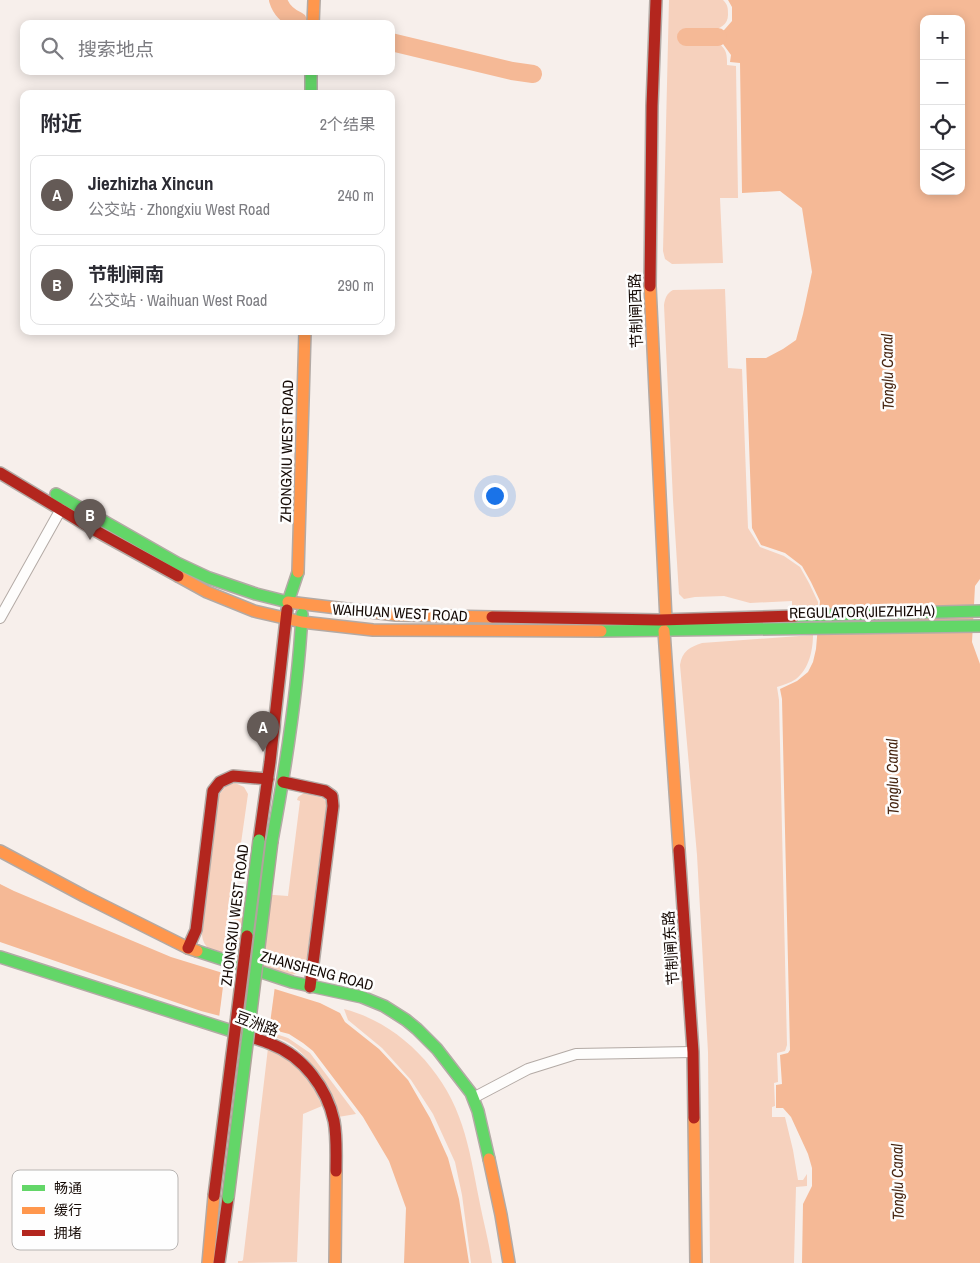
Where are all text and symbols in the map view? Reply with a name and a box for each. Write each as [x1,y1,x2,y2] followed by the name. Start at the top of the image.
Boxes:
[920,15,965,195] map controls
[920,15,965,60] button: +
[20,20,395,75] search box
[38,34,66,62] icon: search
[78,36,154,62] text: 搜索地点
[920,60,965,105] button: −
[920,105,965,150] button: locate
[40,109,82,138] text: 附近
[320,113,375,135] text: 2个结果
[920,150,965,195] button: layers
[88,170,214,196] text: Jiezhizha Xincun
[52,184,62,206] text: A
[338,184,374,206] text: 240 m
[88,198,270,220] text: 公交站 · Zhongxiu West Road
[88,261,164,287] text: 节制闸南
[624,273,647,349] street label: 节制闸西路
[52,274,62,296] text: B
[338,274,374,296] text: 290 m
[88,289,267,311] text: 公交站 · Waihuan West Road
[875,333,899,410] water label: Tonglu Canal
[275,379,298,522] street label: ZHONGXIU WEST ROAD
[482,483,508,509] your location
[74,499,106,540] pin: B
[332,598,468,627] street label: WAIHUAN WEST ROAD
[789,600,935,623] street label: REGULATOR(JIEZHIZHA)
[247,711,279,752] pin: A
[880,738,904,815] water label: Tonglu Canal
[215,843,254,987] street label: ZHONGXIU WEST ROAD
[657,910,684,986] street label: 节制闸东路
[258,945,376,996] street label: ZHANSHENG ROAD
[232,1006,282,1041] street label: 豆洲路
[885,1143,909,1220] water label: Tonglu Canal
[12,1170,178,1250] legend
[54,1179,82,1197] text: 畅通
[54,1201,82,1219] text: 缓行
[54,1224,82,1242] text: 拥堵

